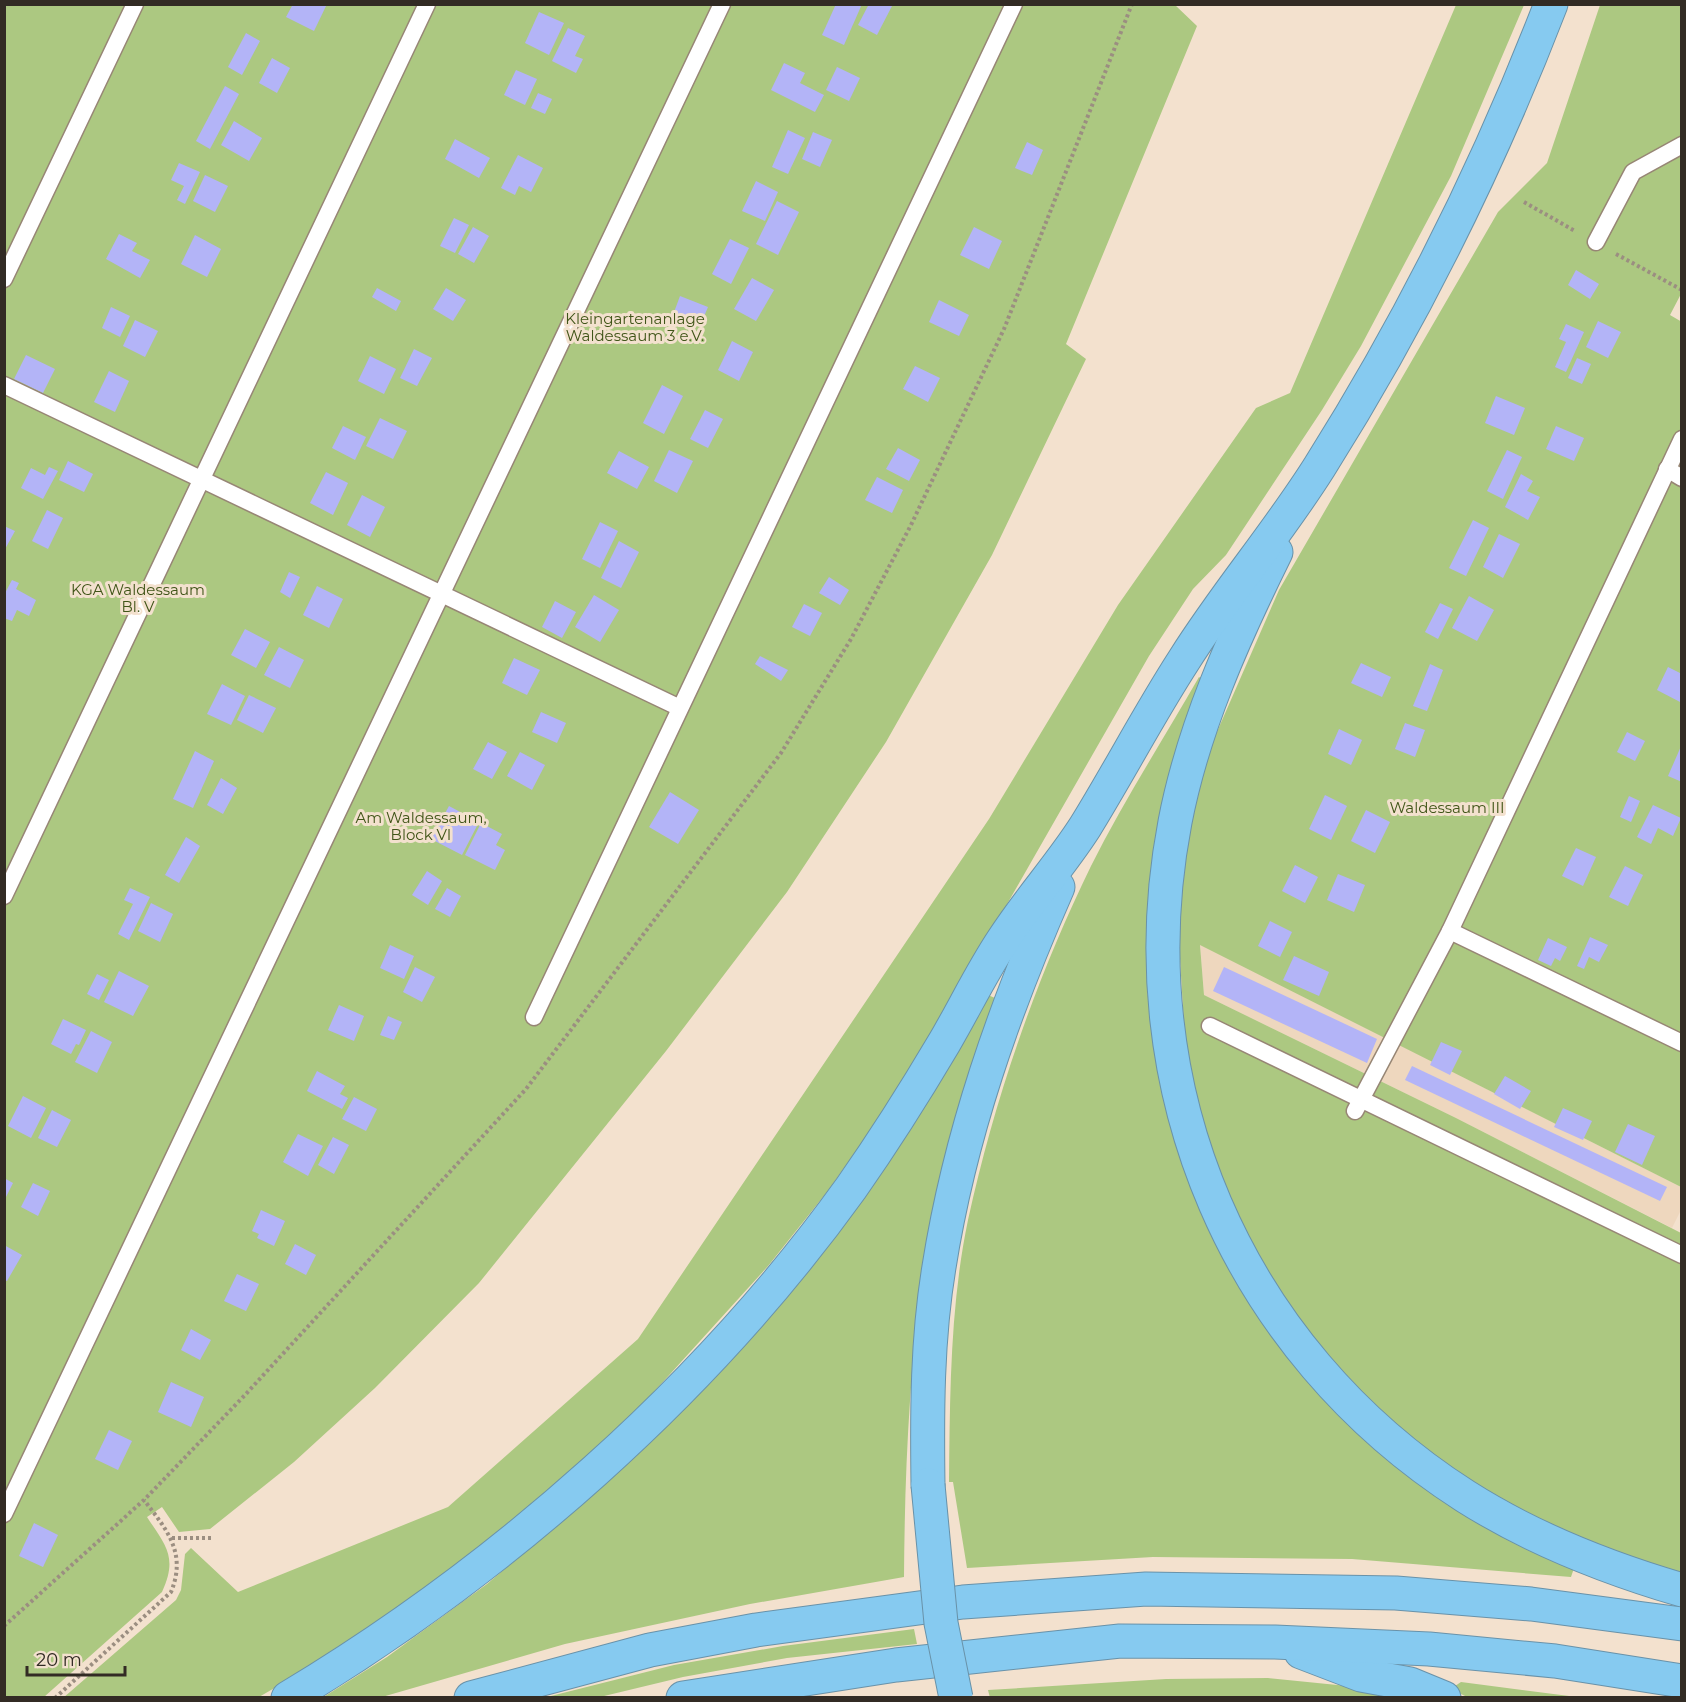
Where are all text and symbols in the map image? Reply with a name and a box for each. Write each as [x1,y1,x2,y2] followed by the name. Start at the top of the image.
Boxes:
[565,309,705,345] park label: Kleingartenanlage Waldessaum 3 e.V.
[71,580,205,616] park label: KGA Waldessaum Bl. V
[1390,798,1504,817] park label: Waldessaum III
[355,808,487,844] park label: Am Waldessaum, Block VI
[27,1639,124,1677] scale bar
[36,1649,82,1671] text: 20 m

